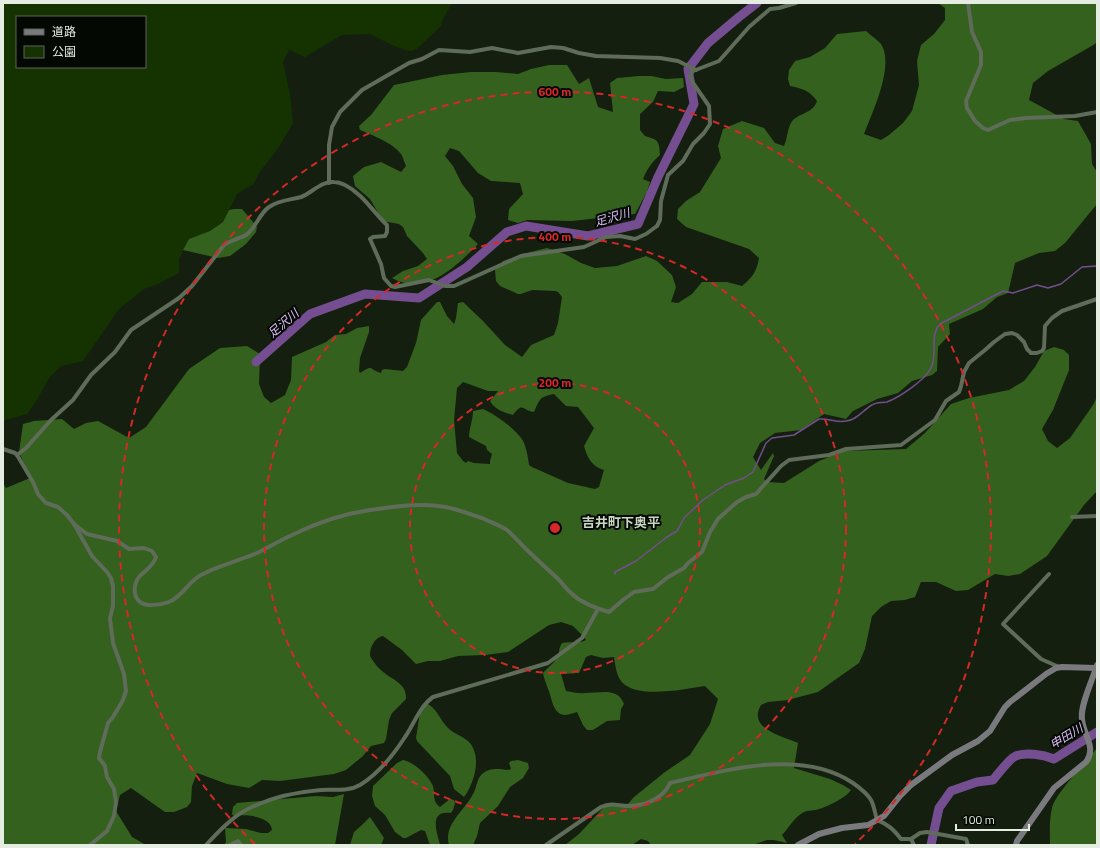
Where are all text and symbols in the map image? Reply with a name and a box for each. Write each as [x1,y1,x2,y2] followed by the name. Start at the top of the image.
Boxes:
[16,16,146,68] legend
[52,22,76,41] text: 道路
[52,42,76,61] text: 公園
[539,82,571,101] text: 600 m
[592,202,634,231] water label: 足沢川
[539,227,571,246] text: 400 m
[263,303,304,342] water label: 足沢川
[539,373,571,392] text: 200 m
[582,512,660,532] district label: 吉井町下奥平
[548,521,562,535] centre of rings
[1046,718,1088,753] water label: 申田川
[956,806,1029,832] scale bar
[962,810,995,829] text: 100 m

